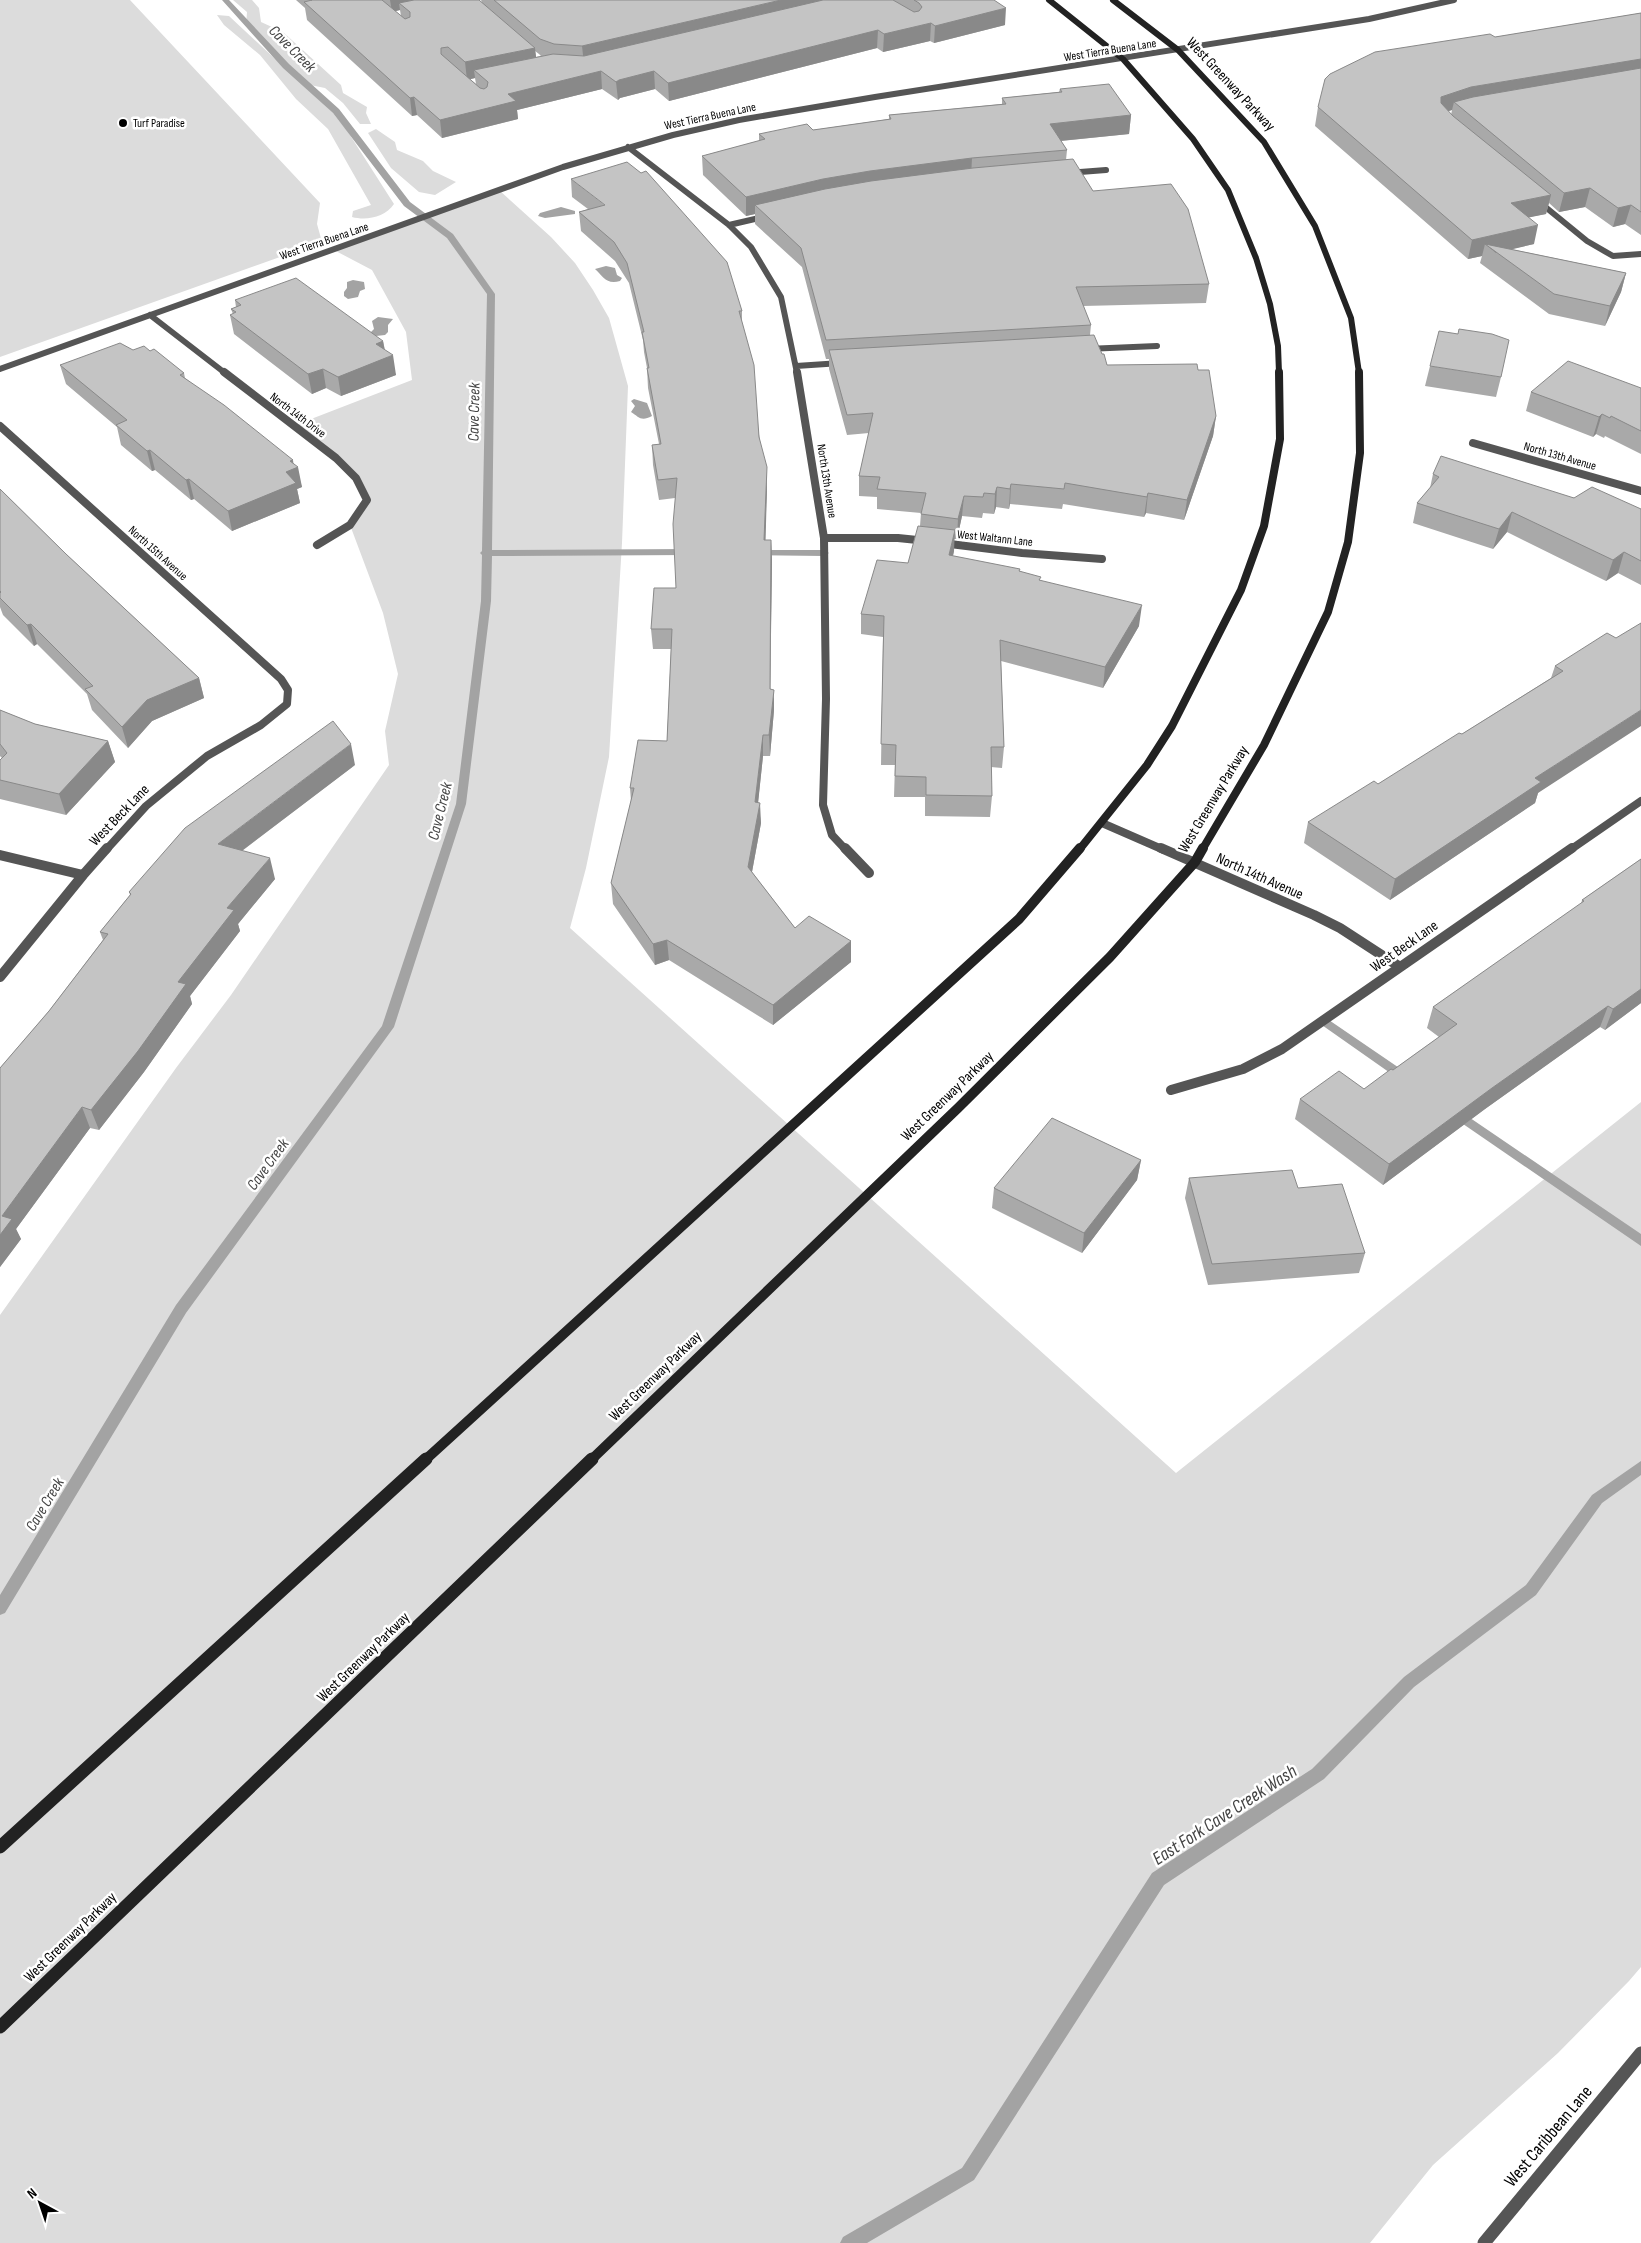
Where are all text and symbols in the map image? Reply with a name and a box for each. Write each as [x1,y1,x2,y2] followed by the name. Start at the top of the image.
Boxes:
[264,22,320,77] water label: Cave Creek
[1182,33,1279,135] street label: West Greenway Parkway
[1063,36,1158,65] street label: West Tierra Buena Lane
[663,99,757,134] street label: West Tierra Buena Lane
[133,116,185,131] place label: Turf Paradise
[117,117,129,129] marker: Turf Paradise
[278,219,371,264] street label: West Tierra Buena Lane
[464,381,485,442] water label: Cave Creek
[267,389,329,441] street label: North 14th Drive
[1522,439,1598,474] street label: North 13th Avenue
[813,443,840,519] street label: North 13th Avenue
[125,523,190,584] street label: North 15th Avenue
[956,527,1034,550] street label: West Waltann Lane
[1174,742,1253,856] street label: West Greenway Parkway
[424,780,457,842] water label: Cave Creek
[85,781,153,850] street label: West Beck Lane
[1213,849,1306,904] street label: North 14th Avenue
[1367,916,1442,977] street label: West Beck Lane
[897,1047,998,1145] street label: West Greenway Parkway
[243,1135,294,1194] water label: Cave Creek
[605,1327,706,1425] street label: West Greenway Parkway
[22,1474,69,1535] water label: Cave Creek
[313,1608,414,1706] street label: West Greenway Parkway
[1148,1760,1301,1871] water label: East Fork Cave Creek Wash
[20,1888,121,1986] street label: West Greenway Parkway
[1500,2081,1597,2191] street label: West Caribbean Lane
[15,2178,65,2228] north arrow
[24,2185,40,2202] text: N

